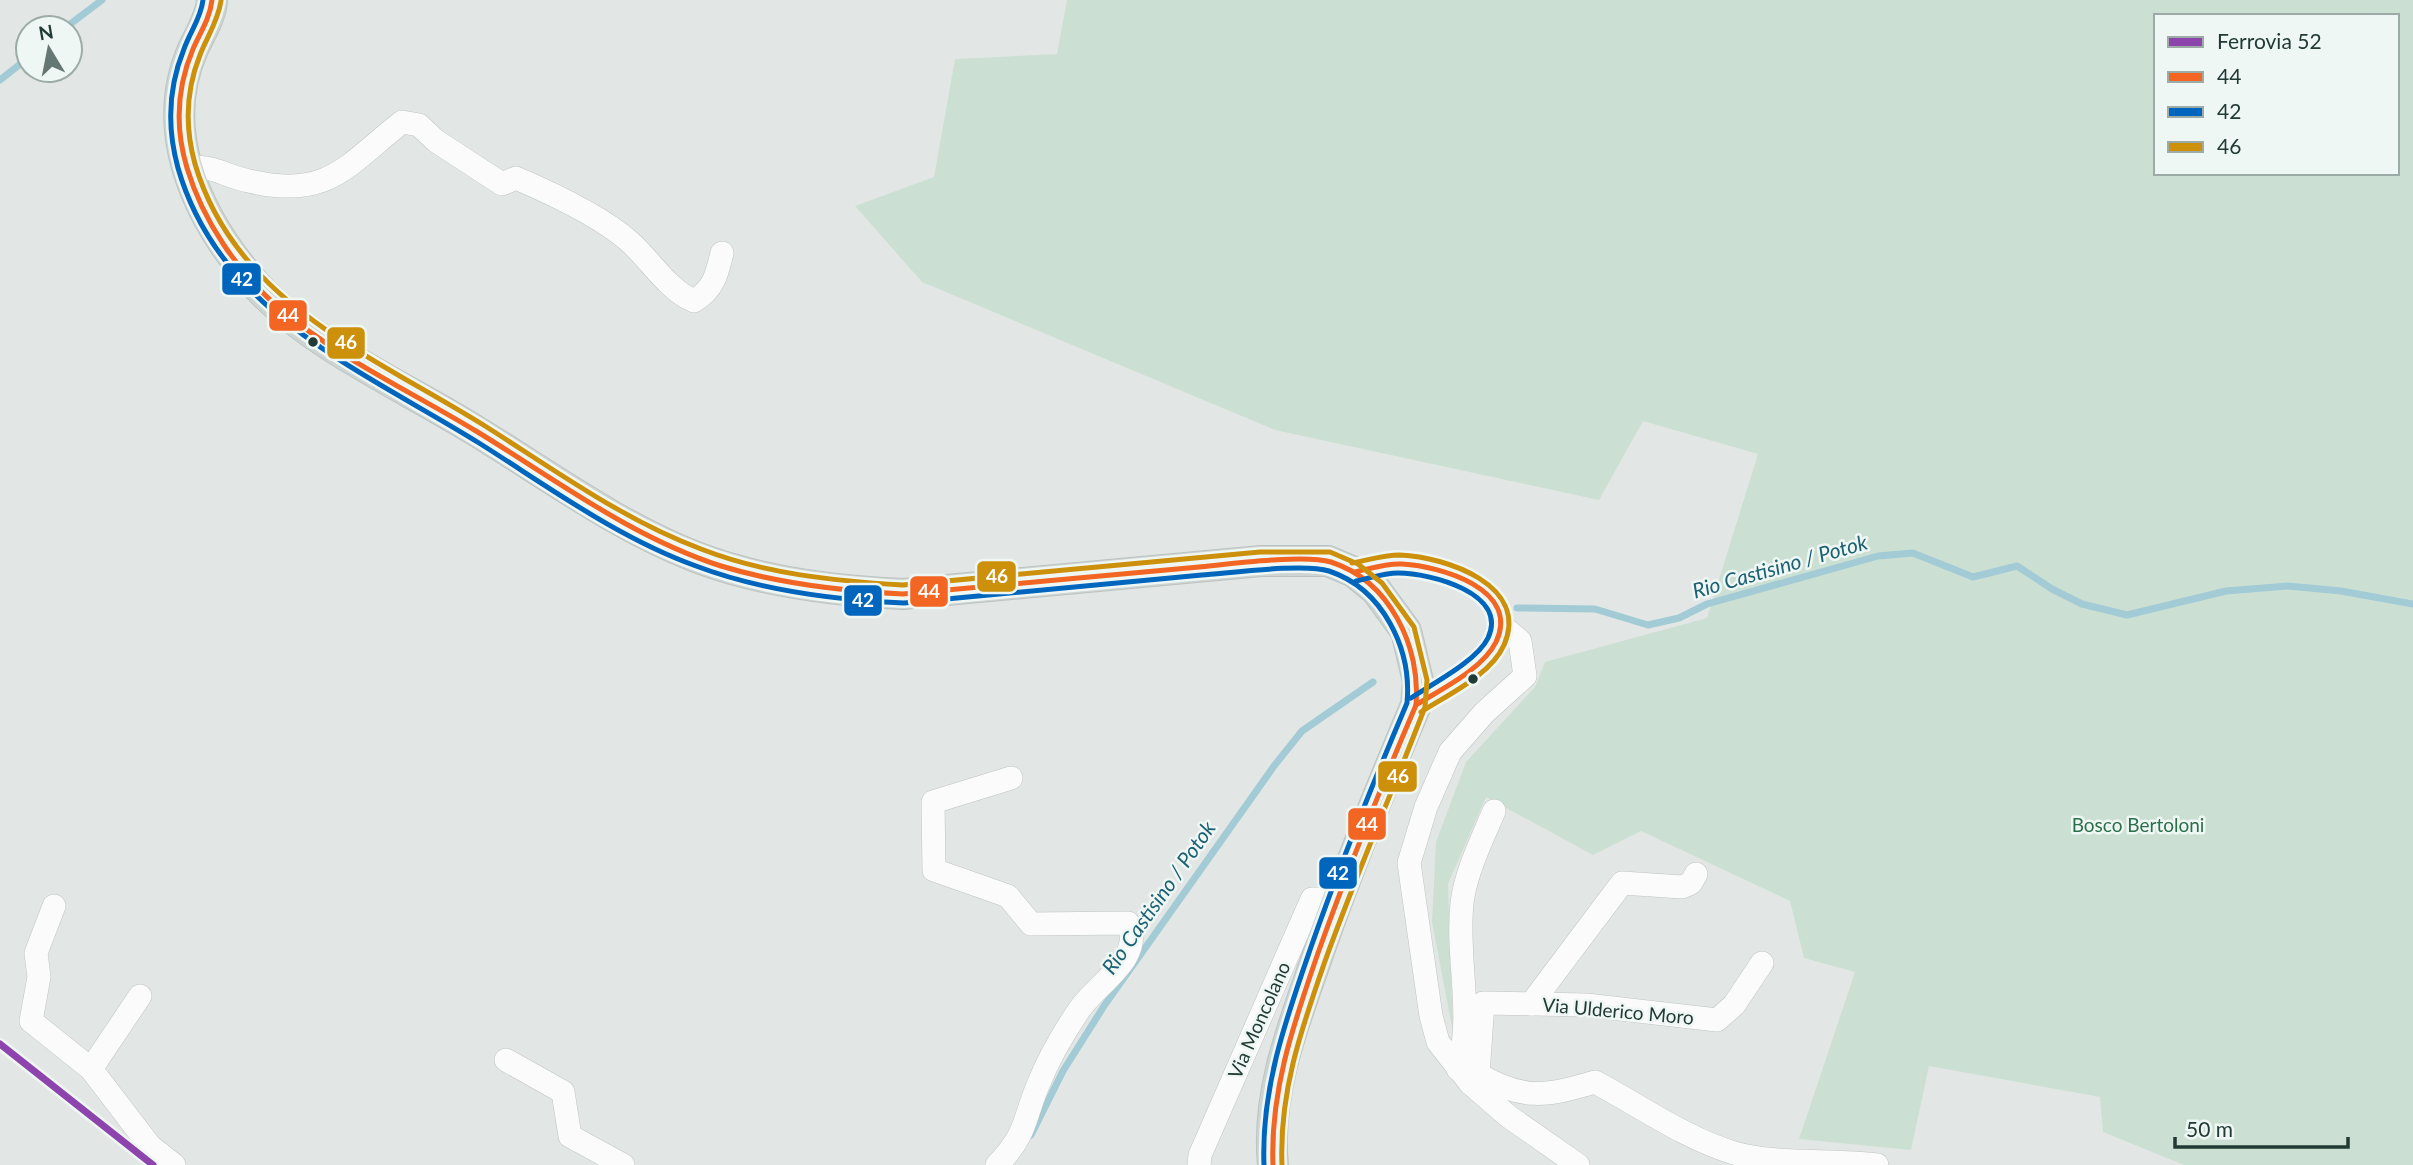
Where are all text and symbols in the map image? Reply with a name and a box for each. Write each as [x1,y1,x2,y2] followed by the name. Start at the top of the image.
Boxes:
[14,14,84,84] north arrow
[2154,14,2399,175] legend
[37,19,55,44] text: N
[2217,28,2322,53] text: Ferrovia 52
[2217,63,2241,88] text: 44
[2217,98,2241,123] text: 42
[2217,133,2241,158] text: 46
[221,262,262,296] line badge: 42
[231,267,253,290] text: 42
[268,299,308,332] line badge: 44
[277,303,299,326] text: 44
[326,326,366,360] line badge: 46
[335,330,357,353] text: 46
[306,335,320,349] unlabelled marker
[1689,528,1871,602] water label: Rio Castisino / Potok
[976,560,1017,593] line badge: 46
[986,564,1008,587] text: 46
[909,575,949,608] line badge: 44
[918,579,940,602] text: 44
[843,584,883,617] line badge: 42
[852,588,874,611] text: 42
[1466,672,1480,686] unlabelled marker
[1377,760,1418,793] line badge: 46
[1387,764,1409,787] text: 46
[1347,807,1387,841] line badge: 44
[1356,812,1378,835] text: 44
[2072,813,2204,836] park label: Bosco Bertoloni
[1096,815,1220,978] water label: Rio Castisino / Potok
[1318,856,1358,890] line badge: 42
[1327,861,1349,884] text: 42
[1223,958,1295,1082] street label: Via Moncolano
[1541,992,1695,1029] street label: Via Ulderico Moro
[2175,1106,2348,1150] scale bar
[2186,1116,2233,1141] text: 50 m

